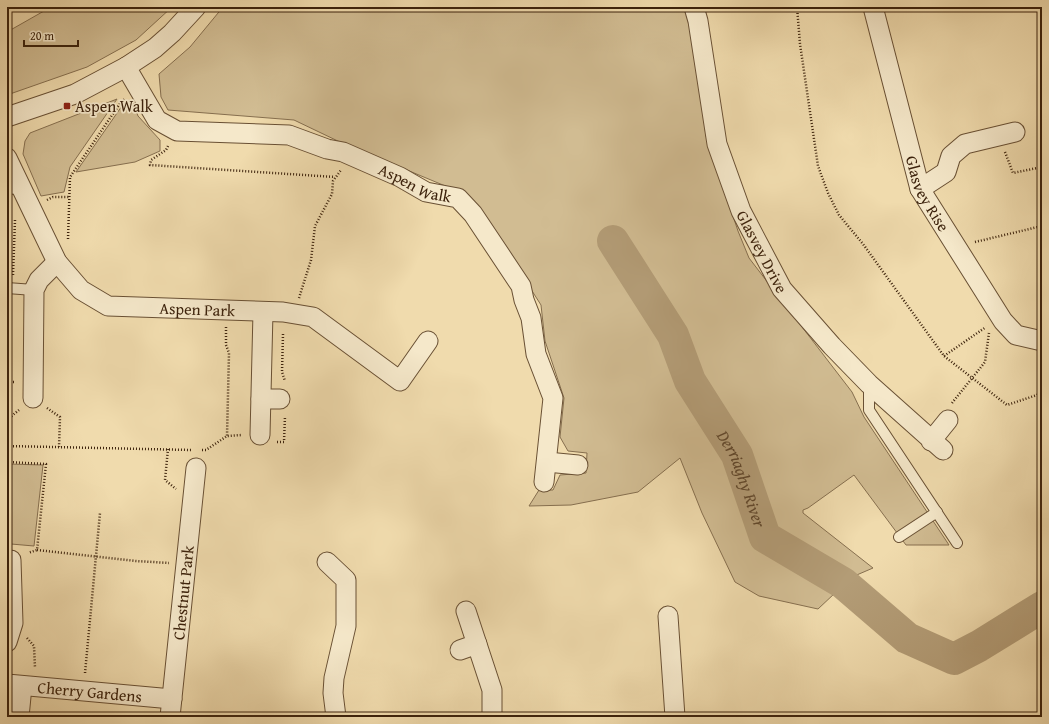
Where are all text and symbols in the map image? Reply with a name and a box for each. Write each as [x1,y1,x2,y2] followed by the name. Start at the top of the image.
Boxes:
[24,22,78,48] scale bar
[30,27,54,44] text: 20 m
[75,94,154,118] place label: Aspen Walk
[62,101,72,111] marker: Aspen Walk
[900,153,956,236] street label: Glasvey Rise
[375,157,454,209] street label: Aspen Walk
[731,206,794,297] street label: Glasvey Drive
[159,296,236,322] street label: Aspen Park
[711,424,773,531] water label: Derriaghy River
[166,543,200,641] street label: Chestnut Park
[36,675,143,708] street label: Cherry Gardens

